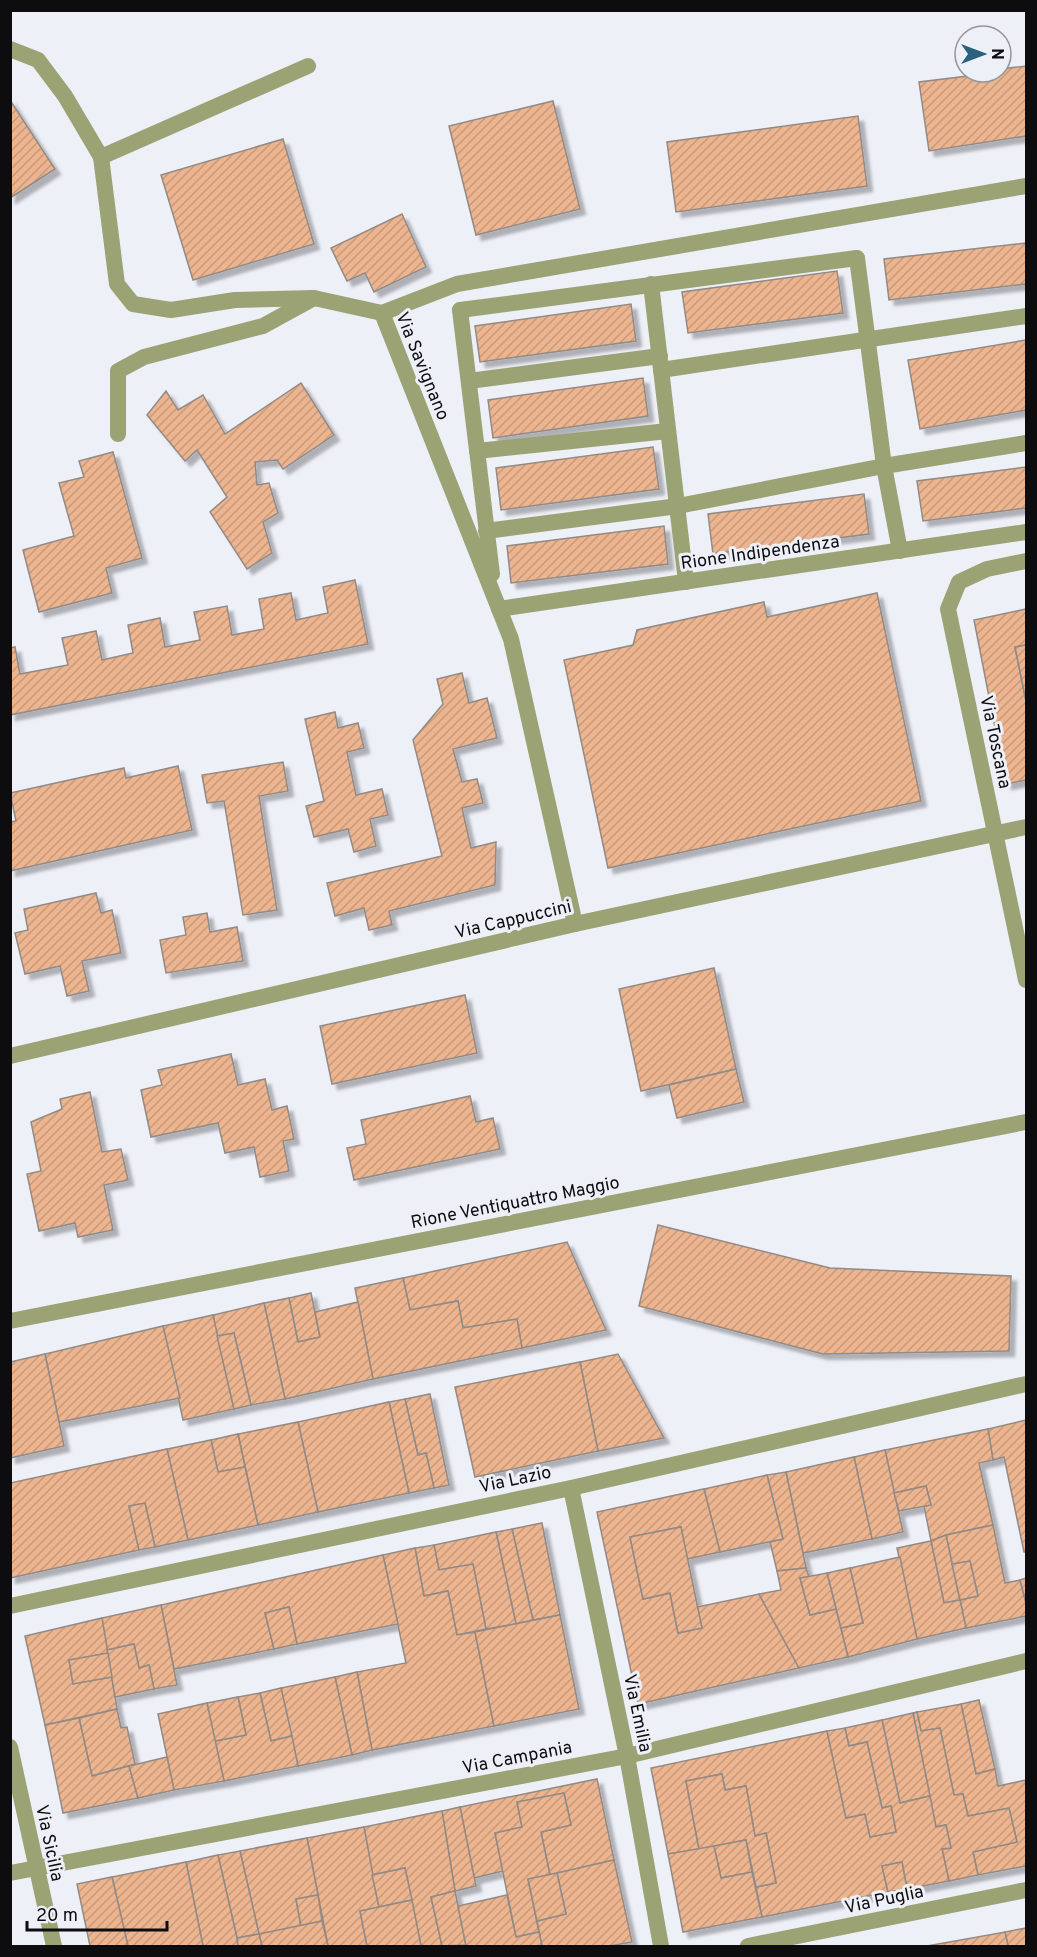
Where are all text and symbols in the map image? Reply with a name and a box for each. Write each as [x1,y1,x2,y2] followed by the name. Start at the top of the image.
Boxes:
[953,24,1013,84] north arrow
[986,48,1006,60] text: N
[389,309,454,424] street label: Via Savignano
[679,531,841,576] street label: Rione Indipendenza
[973,694,1016,791] street label: Via Toscana
[453,896,574,945] street label: Via Cappuccini
[409,1172,622,1235] street label: Rione Ventiquattro Maggio
[477,1462,554,1499] street label: Via Lazio
[617,1672,656,1754] street label: Via Emilia
[461,1737,574,1780] street label: Via Campania
[29,1803,68,1884] street label: Via Sicilia
[843,1881,926,1920] street label: Via Puglia
[27,1894,166,1932] scale bar
[36,1905,78,1928] text: 20 m

